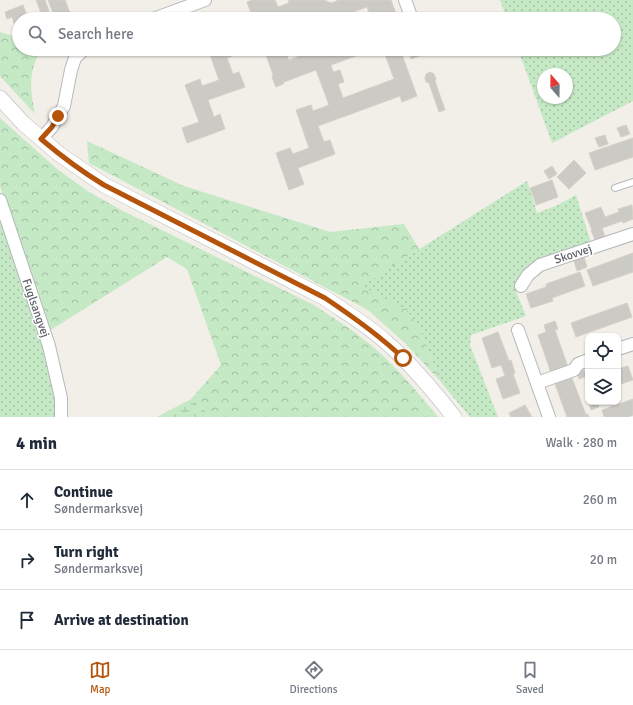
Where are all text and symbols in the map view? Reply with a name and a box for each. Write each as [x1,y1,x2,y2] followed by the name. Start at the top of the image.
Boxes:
[12,12,621,56] search box
[26,23,48,45] icon: search
[58,25,134,43] text: Search here
[537,68,573,104] north arrow
[49,107,67,125] route end
[552,241,594,268] street label: Skovvej
[18,277,53,340] street label: Fuglsangvej
[585,333,621,405] map controls
[585,333,621,369] button: locate
[394,349,412,367] route start
[585,369,621,405] button: layers
[16,433,57,454] text: 4 min
[546,435,617,451] text: Walk · 280 m
[54,483,113,501] text: Continue
[16,489,38,511] icon: ahead
[583,492,617,508] text: 260 m
[54,501,143,517] text: Søndermarksvej
[54,543,119,561] text: Turn right
[16,549,38,571] icon: right
[590,552,617,568] text: 20 m
[54,561,143,577] text: Søndermarksvej
[16,609,38,631] icon: arrive
[54,611,189,629] text: Arrive at destination
[89,659,111,696] tab: Map
[290,659,338,696] tab: Directions
[516,659,544,696] tab: Saved

